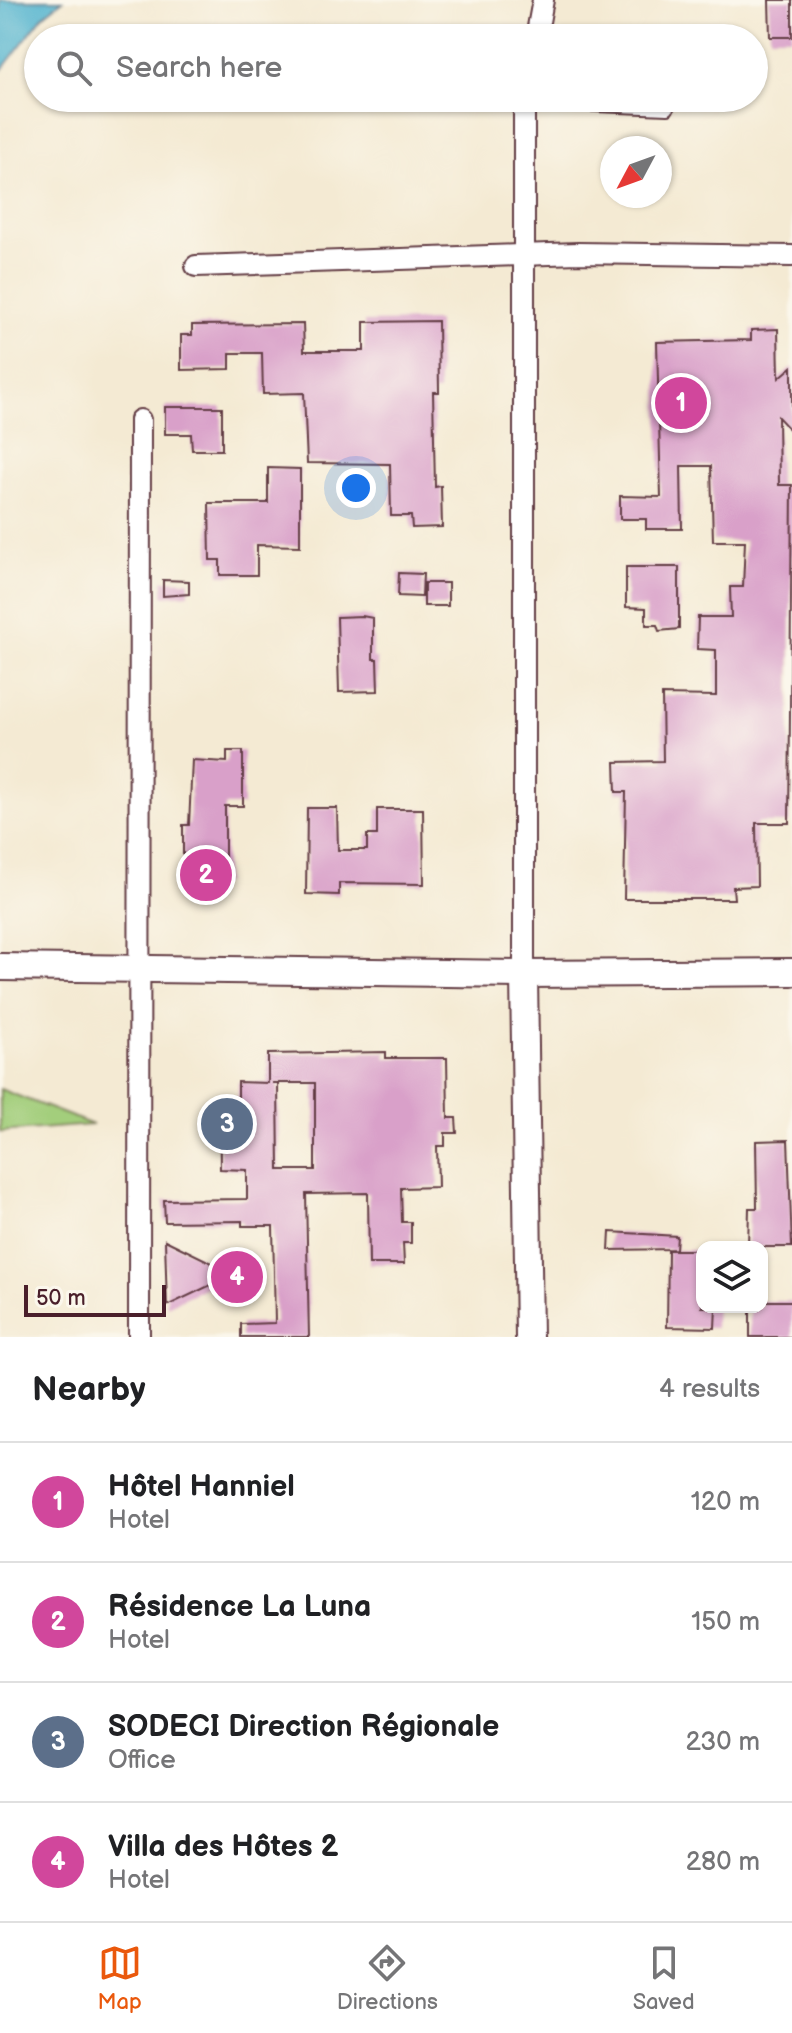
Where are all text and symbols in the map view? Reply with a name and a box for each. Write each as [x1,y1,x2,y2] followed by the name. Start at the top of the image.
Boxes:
[24,24,768,112] search box
[52,46,96,90] icon: search
[116,50,282,86] text: Search here
[600,136,672,208] north arrow
[655,373,707,433] pin: 1
[336,468,376,508] your location
[180,845,232,905] pin: 2
[201,1094,253,1154] pin: 3
[696,1241,768,1313] map controls
[696,1241,768,1313] button: layers
[211,1247,263,1307] pin: 4
[24,1281,166,1317] scale bar
[36,1285,86,1312] text: 50 m
[32,1369,146,1410] text: Nearby
[659,1374,760,1405] text: 4 results
[108,1469,295,1505] text: Hôtel Hanniel
[53,1487,63,1518] text: 1
[691,1487,760,1518] text: 120 m
[108,1505,170,1536] text: Hotel
[108,1589,371,1625] text: Résidence La Luna
[50,1607,66,1638] text: 2
[691,1607,760,1638] text: 150 m
[108,1625,170,1656] text: Hotel
[108,1709,499,1745] text: SODECI Direction Régionale
[50,1727,66,1758] text: 3
[685,1727,760,1758] text: 230 m
[108,1745,176,1776] text: Office
[108,1829,338,1865] text: Villa des Hôtes 2
[50,1847,66,1878] text: 4
[686,1847,760,1878] text: 280 m
[108,1865,170,1896] text: Hotel
[97,1941,142,2016] tab: Map
[337,1941,438,2016] tab: Directions
[633,1941,695,2016] tab: Saved

